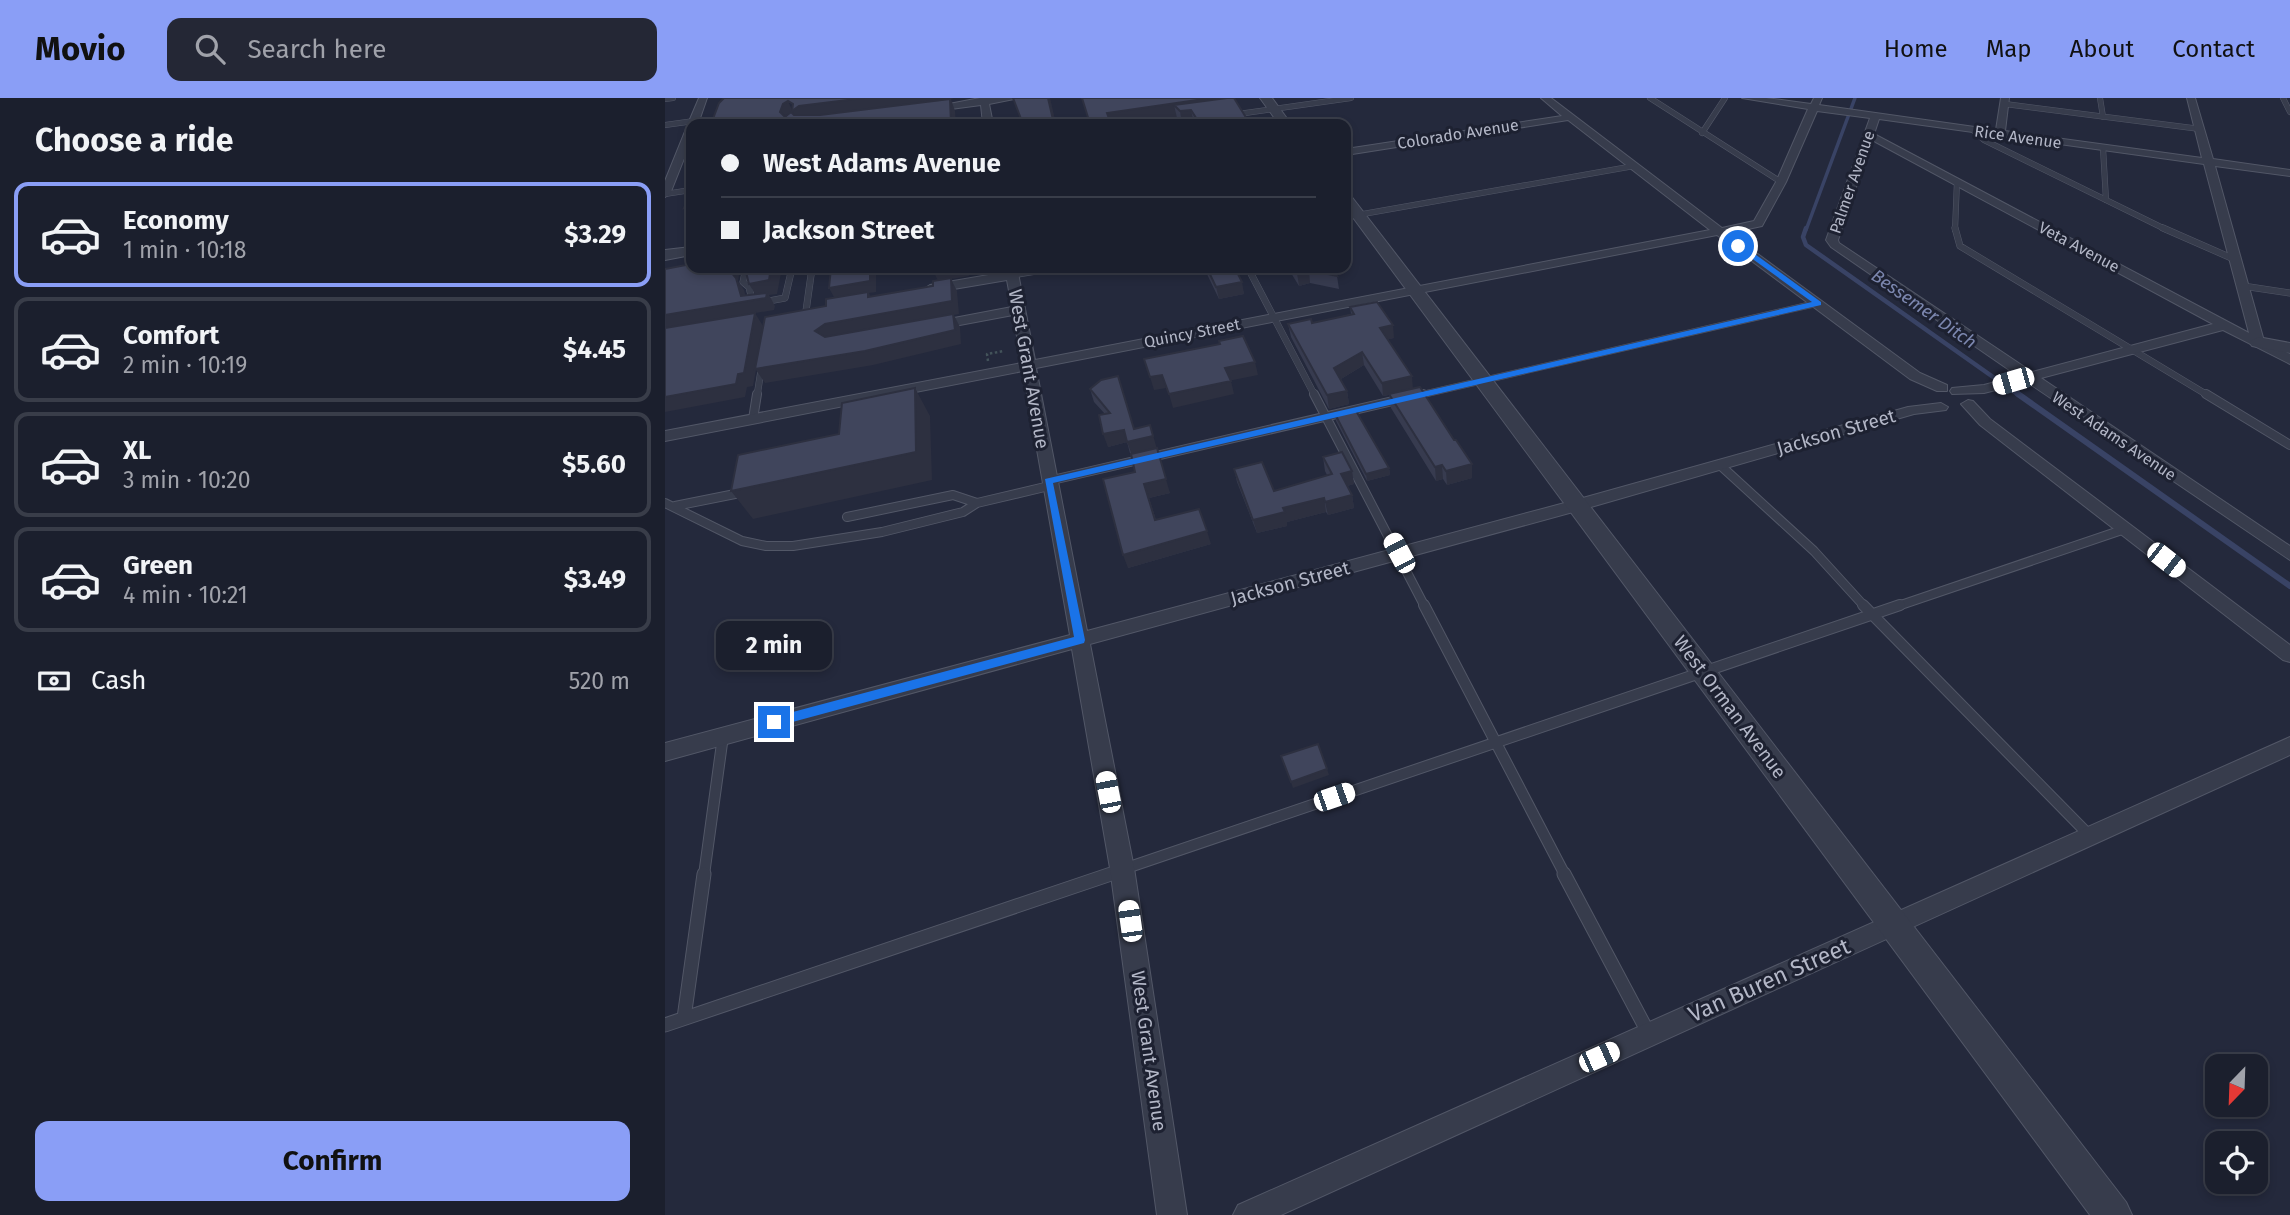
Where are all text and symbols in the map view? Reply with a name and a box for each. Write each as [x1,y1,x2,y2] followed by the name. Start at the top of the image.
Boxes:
[167,18,657,81] search box
[35,29,125,69] text: Movio
[191,30,229,68] icon: search
[247,34,386,65] text: Search here
[1884,35,1948,63] text: Home
[1986,35,2032,63] text: Map
[2070,35,2134,63] text: About
[2172,35,2255,63] text: Contact
[1396,115,1520,153] street label: Colorado Avenue
[35,121,233,159] text: Choose a ride
[1973,121,2063,153] street label: Rice Avenue
[1826,128,1878,236] street label: Palmer Avenue
[763,148,1001,179] text: West Adams Avenue
[39,203,102,266] icon: car
[123,205,229,236] text: Economy
[763,215,934,246] text: Jackson Street
[2035,218,2123,276] street label: Veta Avenue
[564,219,626,250] text: $3.29
[1722,230,1754,262] route start
[123,236,246,264] text: 1 min · 10:18
[1867,265,1981,353] water label: Bessemer Ditch
[1004,287,1054,451] street label: West Grant Avenue
[1142,314,1242,352] street label: Quincy Street
[39,318,102,381] icon: car
[123,320,219,351] text: Comfort
[563,334,626,365] text: $4.45
[123,351,247,379] text: 2 min · 10:19
[1990,365,2037,397] car
[2048,388,2180,484] street label: West Adams Avenue
[1774,404,1898,460] street label: Jackson Street
[39,433,102,496] icon: car
[123,435,151,466] text: XL
[562,449,626,480] text: $5.60
[123,466,251,494] text: 3 min · 10:20
[1380,530,1419,576] car
[2143,539,2190,581] car
[39,548,102,611] icon: car
[123,550,193,581] text: Green
[1228,556,1352,610] street label: Jackson Street
[564,564,626,595] text: $3.49
[123,581,248,609] text: 4 min · 10:21
[716,620,832,670] callout: 2 min
[746,631,802,659] text: 2 min
[1669,631,1791,783] street label: West Orman Avenue
[35,662,73,700] icon: cash
[91,665,147,696] text: Cash
[569,667,630,695] text: 520 m
[758,706,790,738] route end
[1094,769,1123,815] car
[1311,780,1358,814] car
[1117,899,1144,943] car
[1684,932,1855,1028] street label: Van Buren Street
[1126,969,1172,1133] street label: West Grant Avenue
[1576,1039,1623,1075] car
[2205,1054,2268,1116] north arrow
[2205,1054,2268,1194] map controls
[35,1121,630,1201] button: Confirm
[2205,1131,2268,1194] button: locate

